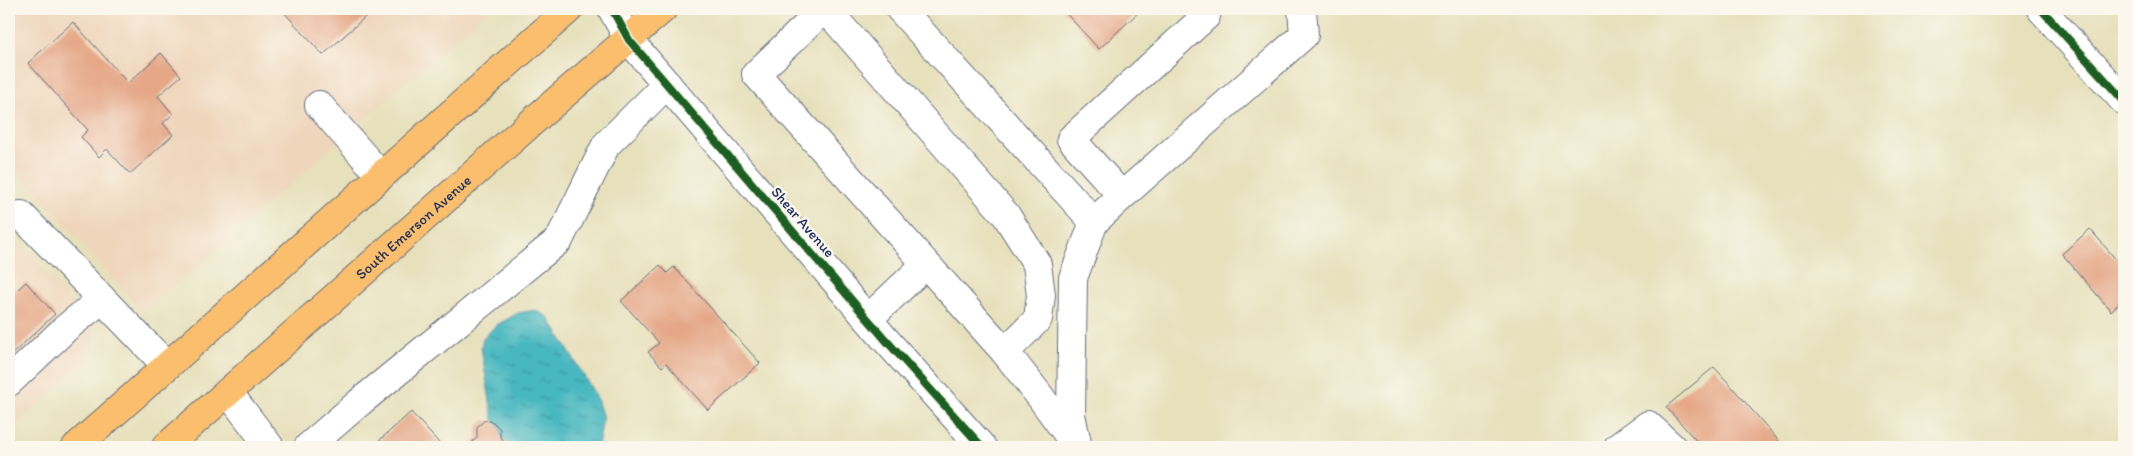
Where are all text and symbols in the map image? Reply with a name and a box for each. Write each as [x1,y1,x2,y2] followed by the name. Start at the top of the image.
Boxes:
[352,171,475,283] street label: South Emerson Avenue
[767,183,839,261] street label: Shear Avenue

